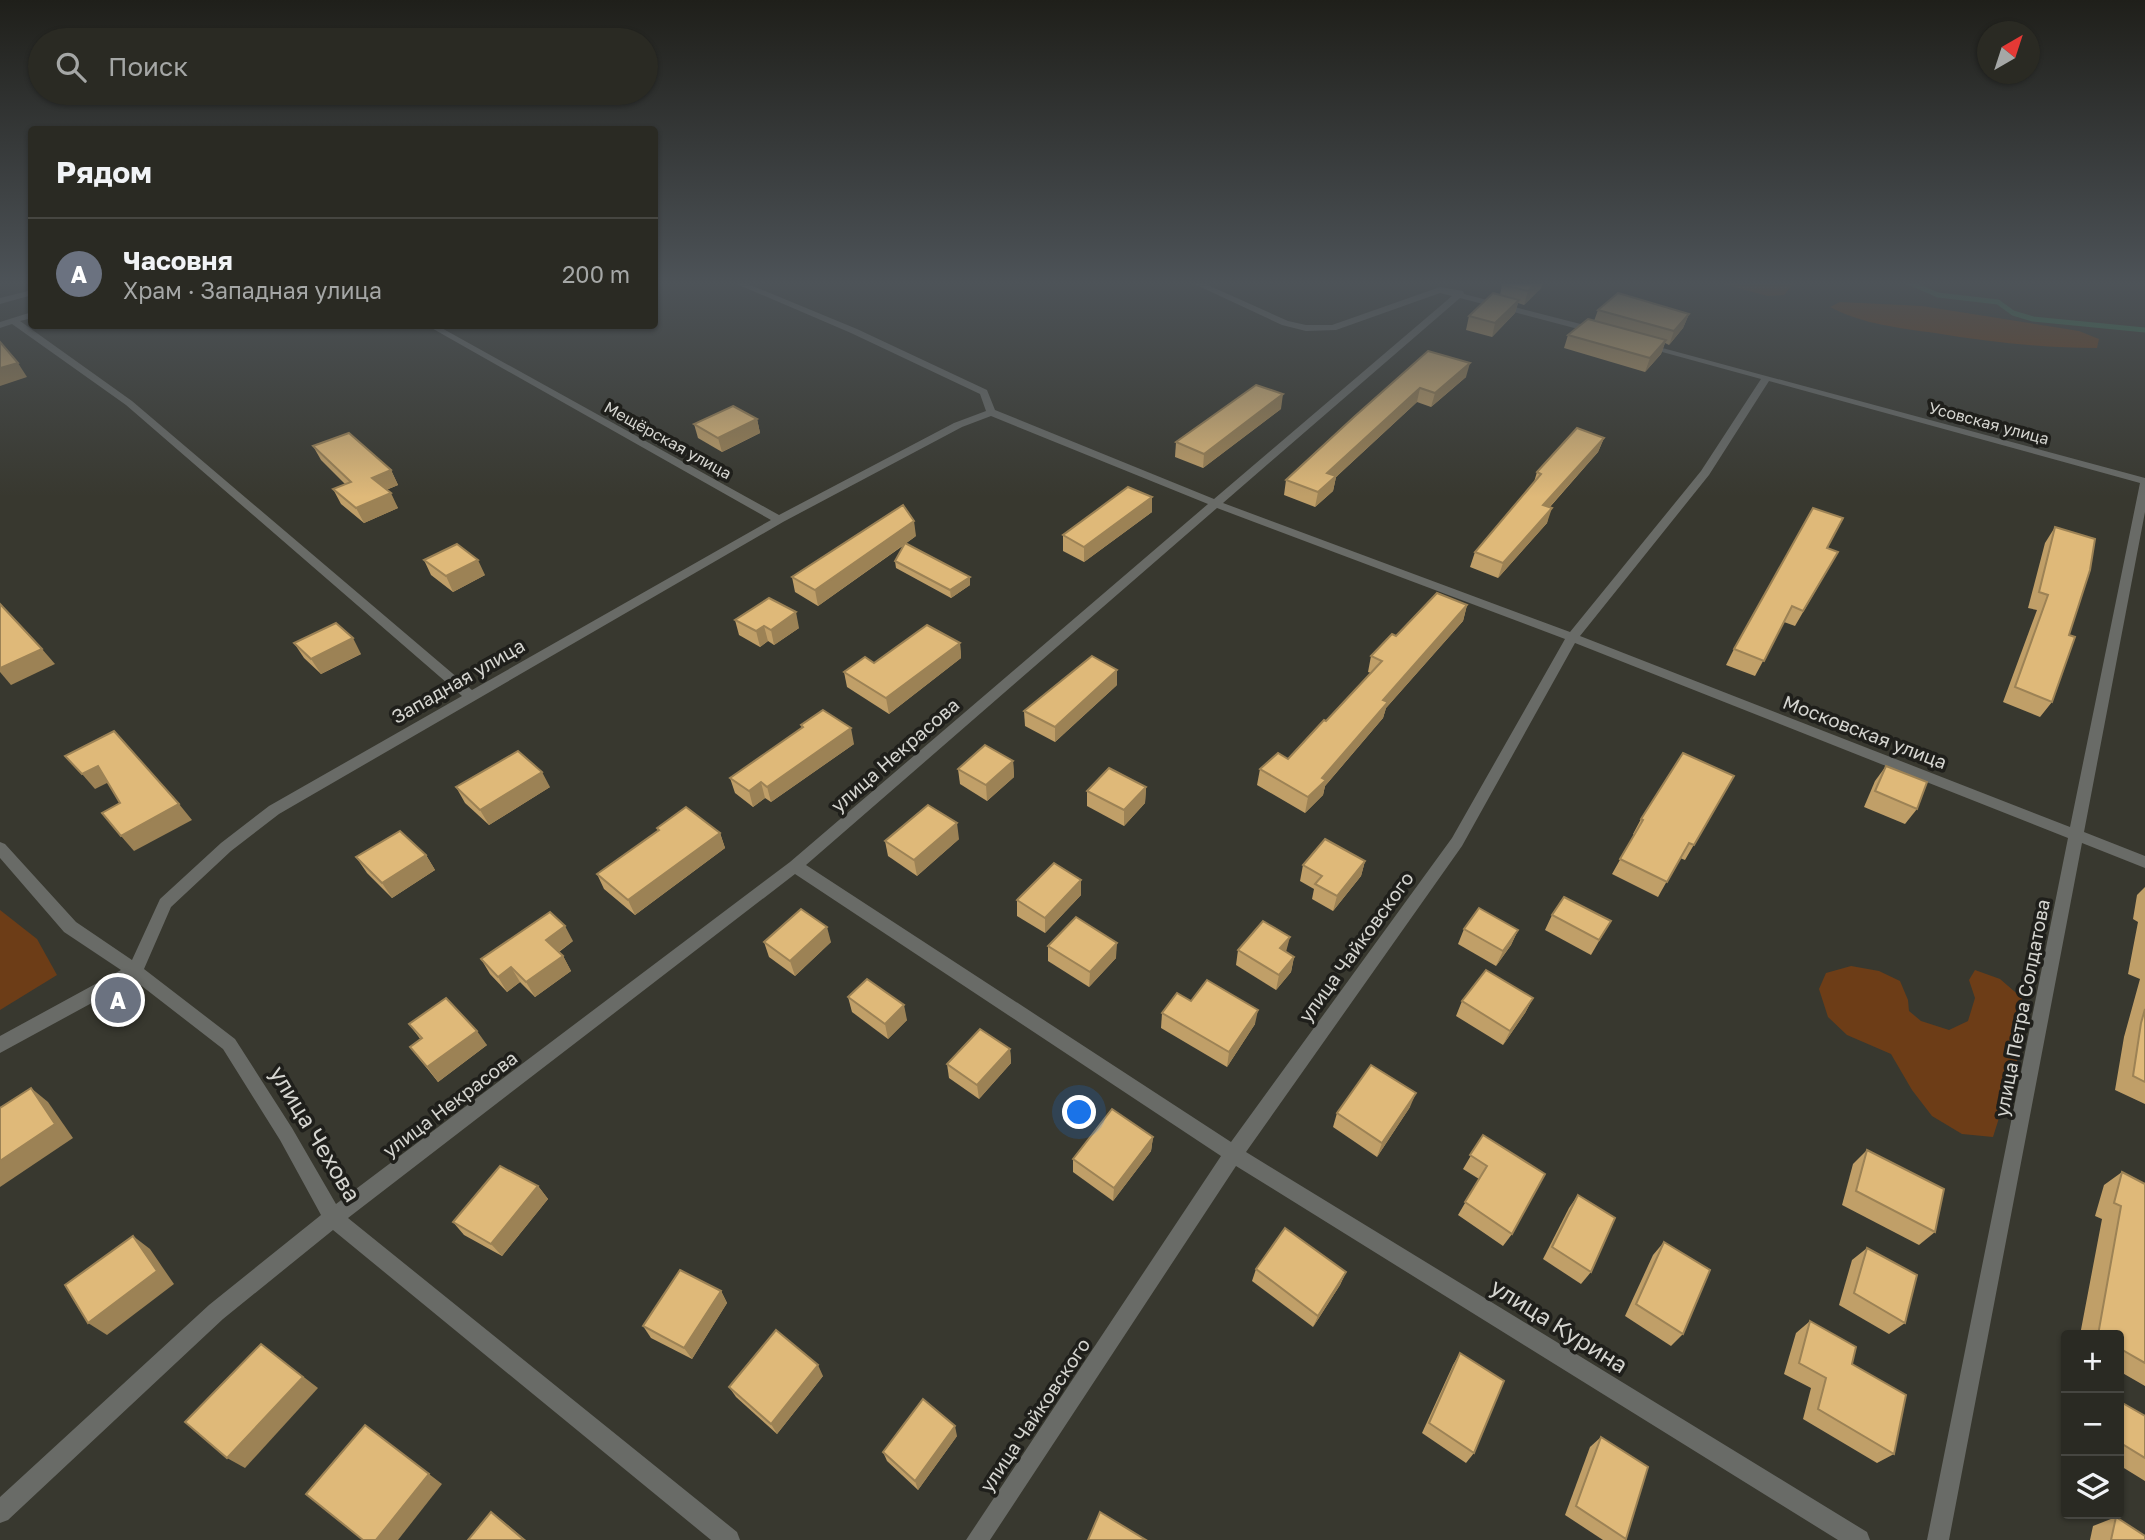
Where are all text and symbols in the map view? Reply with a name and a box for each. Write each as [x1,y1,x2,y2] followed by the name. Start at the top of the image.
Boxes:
[1977,21,2040,84] north arrow
[28,28,658,105] search box
[52,48,90,86] icon: search
[108,51,188,82] text: Поиск
[56,154,152,190] text: Рядом
[123,245,233,276] text: Часовня
[71,260,87,288] text: A
[562,260,630,288] text: 200 m
[123,276,382,304] text: Храм · Западная улица
[601,397,735,483] street label: Мещёрская улица
[1927,397,2051,449] street label: Усовская улица
[387,633,528,728] street label: Западная улица
[1780,690,1950,773] street label: Московская улица
[826,693,964,817] street label: улица Некрасова
[1293,867,1418,1026] street label: улица Чайковского
[1989,897,2054,1119] street label: улица Петра Солдатова
[95,974,141,1026] pin: A
[378,1046,521,1162] street label: улица Некрасова
[264,1061,367,1206] street label: улица Чехова
[1062,1095,1096,1129] your location
[1486,1272,1633,1378] street label: улица Курина
[2061,1330,2124,1519] map controls
[2061,1330,2124,1393] button: +
[975,1334,1095,1496] street label: улица Чайковского
[2061,1393,2124,1456] button: −
[2061,1456,2124,1519] button: layers

